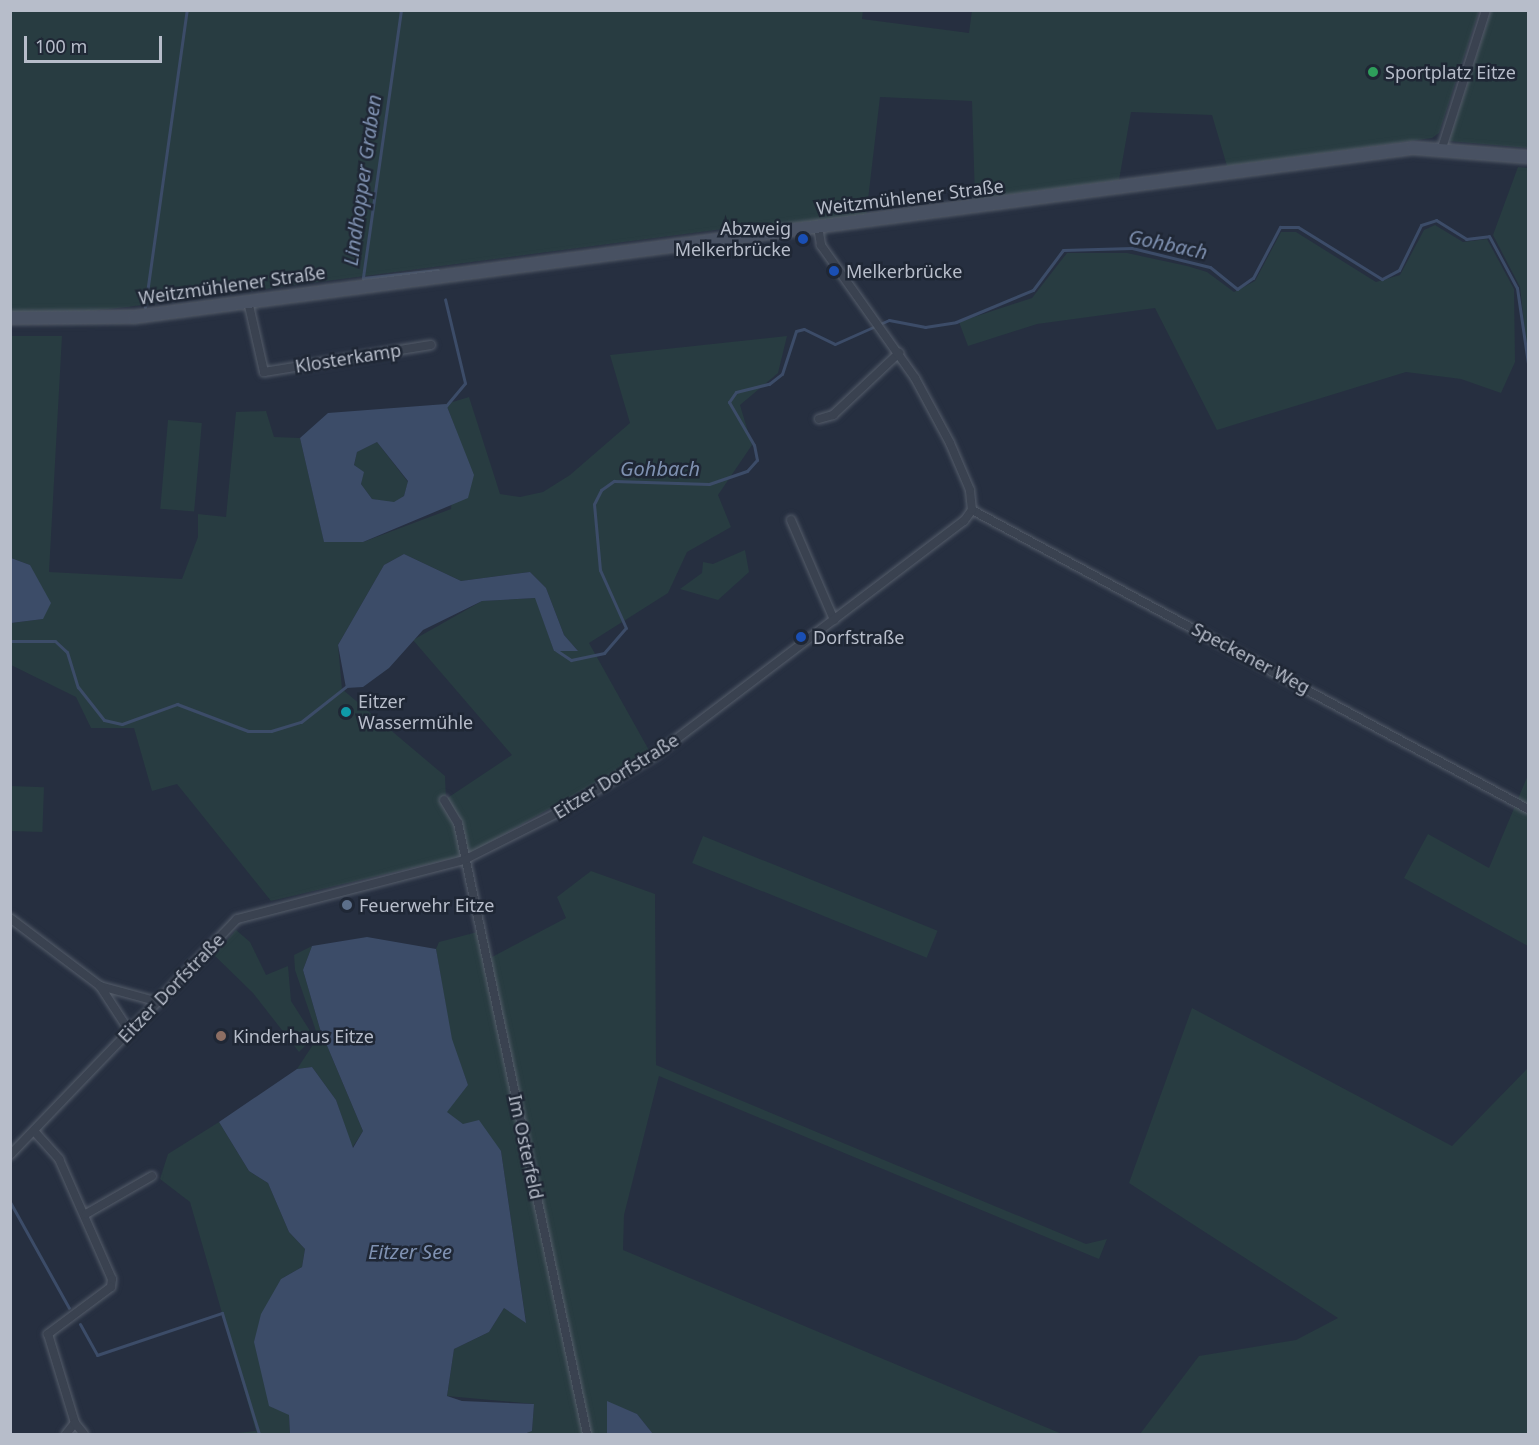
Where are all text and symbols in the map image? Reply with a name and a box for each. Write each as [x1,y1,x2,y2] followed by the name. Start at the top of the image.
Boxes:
[27,24,165,62] scale bar
[35,34,87,58] text: 100 m
[1385,61,1516,83] place label: Sportplatz Eitze
[1366,65,1380,79] marker: Sportplatz Eitze
[338,93,386,267] water label: Lindhopper Graben
[815,175,1005,219] street label: Weitzmühlener Straße
[675,218,791,260] place label: Abzweig Melkerbrücke
[1126,224,1210,264] water label: Gohbach
[796,232,810,246] marker: Abzweig Melkerbrücke
[846,260,962,282] place label: Melkerbrücke
[137,261,327,309] street label: Weitzmühlener Straße
[827,264,841,278] marker: Melkerbrücke
[293,339,403,377] street label: Klosterkamp
[620,456,700,480] water label: Gohbach
[1188,618,1314,698] street label: Speckener Weg
[813,626,904,648] place label: Dorfstraße
[794,630,808,644] marker: Dorfstraße
[358,691,473,734] place label: Eitzer Wassermühle
[339,705,353,719] marker: Eitzer Wassermühle
[549,729,683,823] street label: Eitzer Dorfstraße
[359,894,495,916] place label: Feuerwehr Eitze
[340,898,354,912] marker: Feuerwehr Eitze
[113,929,229,1047] street label: Eitzer Dorfstraße
[233,1025,374,1047] place label: Kinderhaus Eitze
[214,1029,228,1043] marker: Kinderhaus Eitze
[504,1093,548,1201] street label: Im Osterfeld
[368,1239,452,1263] water label: Eitzer See

